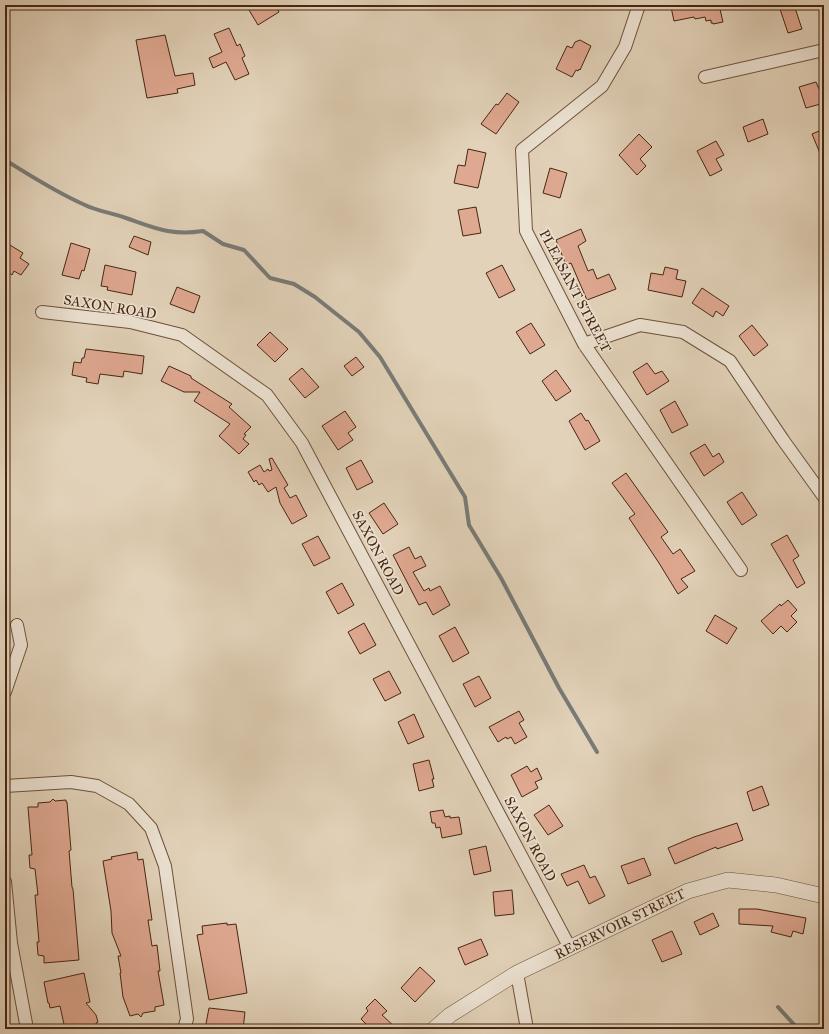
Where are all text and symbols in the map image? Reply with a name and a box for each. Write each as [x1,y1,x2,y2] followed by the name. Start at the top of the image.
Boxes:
[535,227,615,356] street label: PLEASANT STREET
[62,291,158,323] street label: SAXON ROAD
[348,508,408,598] street label: SAXON ROAD
[500,794,560,884] street label: SAXON ROAD
[552,885,688,963] street label: RESERVOIR STREET

